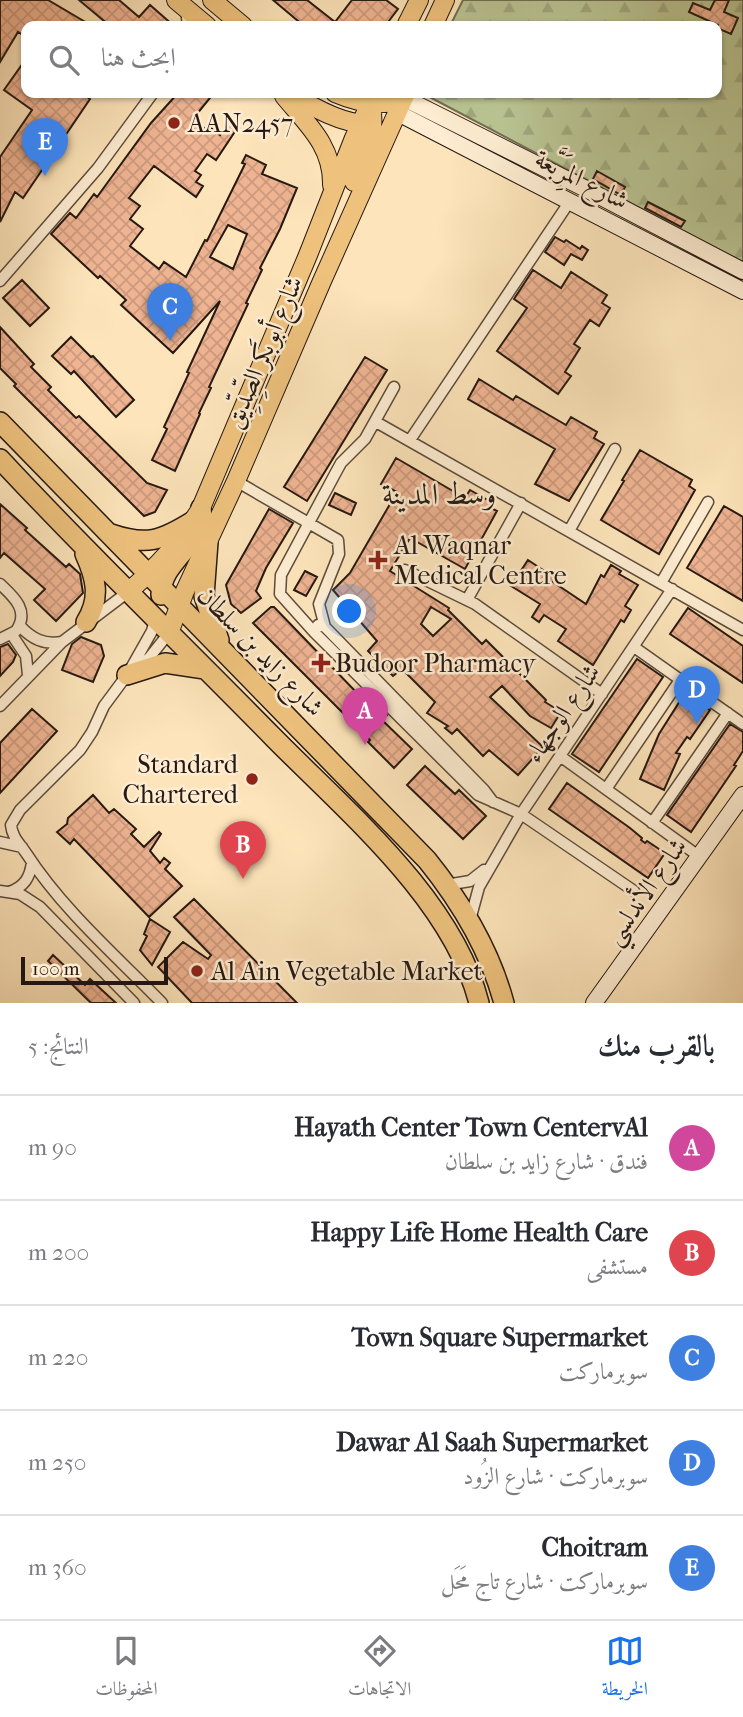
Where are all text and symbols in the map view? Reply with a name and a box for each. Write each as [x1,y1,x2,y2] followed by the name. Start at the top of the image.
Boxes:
[21,21,722,98] search box
[45,41,83,79] icon: search
[101,42,176,73] text: ابحث هنا
[187,108,293,139] place label: AAN2457
[166,115,182,131] marker: AAN2457
[22,118,68,176] pin: E
[527,137,637,222] street label: شارع المِرَبَّعة
[215,270,315,435] street label: شارع أبوبَكر الصِّدِّيق
[147,283,193,341] pin: C
[382,477,496,513] district label: وسط المدينة
[393,530,567,591] place label: Al Waqnar Medical Centre
[368,550,388,570] marker: Al Waqnar Medical Centre
[186,580,331,727] street label: شارع زايد بن سلطان
[332,594,366,628] your location
[335,648,537,679] place label: Budoor Pharmacy
[313,655,329,671] marker: Budoor Pharmacy
[518,658,612,772] street label: شارع الوجهاء
[674,666,720,724] pin: D
[342,687,388,745] pin: A
[123,749,239,810] place label: Standard Chartered
[244,771,260,787] marker: Standard Chartered
[220,821,266,879] pin: B
[595,830,700,955] street label: شارع الأندلسي
[21,954,168,986] scale bar
[210,956,484,987] place label: Al Ain Vegetable Market
[32,958,80,980] text: 100 m
[189,963,205,979] marker: Al Ain Vegetable Market
[598,1029,715,1064] text: بالقرب منك
[28,1033,89,1060] text: النتائج: 5
[294,1112,648,1143] text: Hayath Center Town CentervAl
[28,1134,77,1161] text: 90 m
[685,1134,699,1161] text: A
[445,1148,648,1175] text: فندق · شارع زايد بن سلطان
[310,1217,648,1248] text: Happy Life Home Health Care
[28,1239,89,1266] text: 200 m
[685,1239,699,1266] text: B
[587,1253,648,1280] text: مستشفى
[352,1322,648,1353] text: Town Square Supermarket
[28,1344,88,1371] text: 220 m
[684,1344,700,1371] text: C
[559,1358,648,1385] text: سوبرماركت
[336,1427,648,1458] text: Dawar Al Saah Supermarket
[28,1449,86,1476] text: 250 m
[683,1449,701,1476] text: D
[463,1463,648,1490] text: سوبرماركت · شارع الزُود
[542,1532,648,1563] text: Choitram
[28,1554,87,1581] text: 360 m
[685,1554,699,1581] text: E
[441,1568,648,1595] text: سوبرماركت · شارع تاج مَحَل
[95,1632,158,1707] tab: المحفوظات
[348,1632,411,1707] tab: الاتجاهات
[602,1632,648,1707] tab: الخريطة

